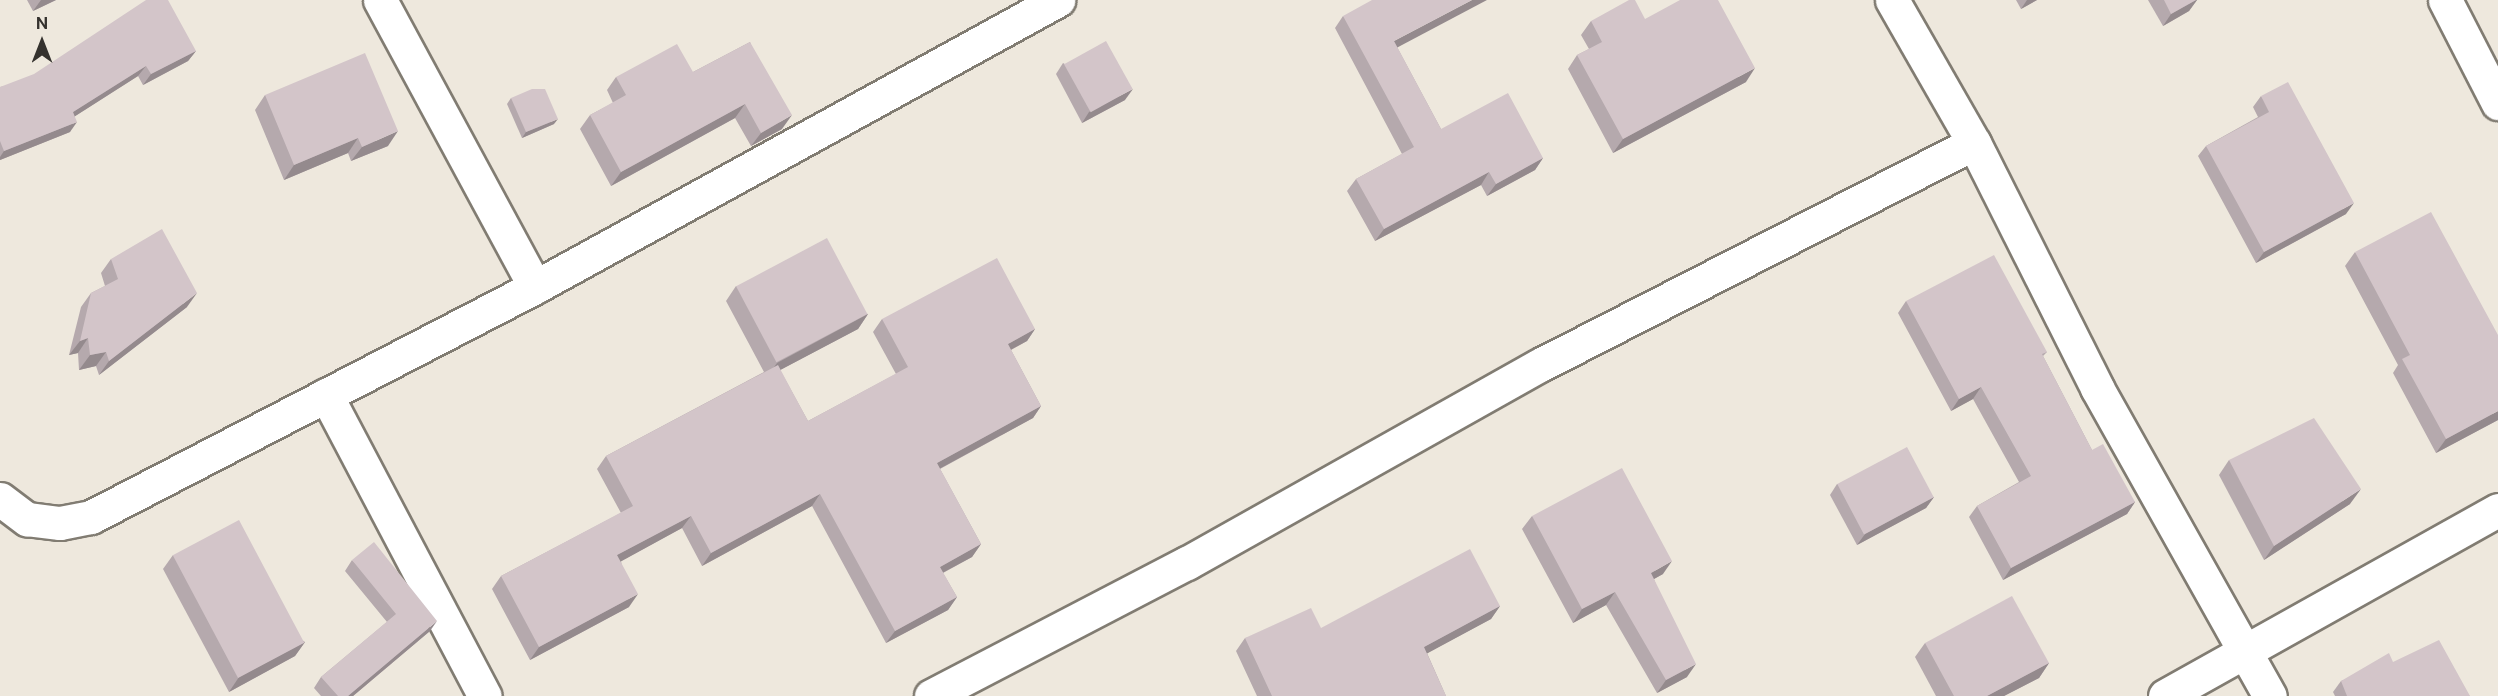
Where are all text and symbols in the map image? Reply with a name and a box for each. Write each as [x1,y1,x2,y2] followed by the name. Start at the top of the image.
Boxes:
[12,12,72,72] north arrow
[36,14,48,33] text: N

